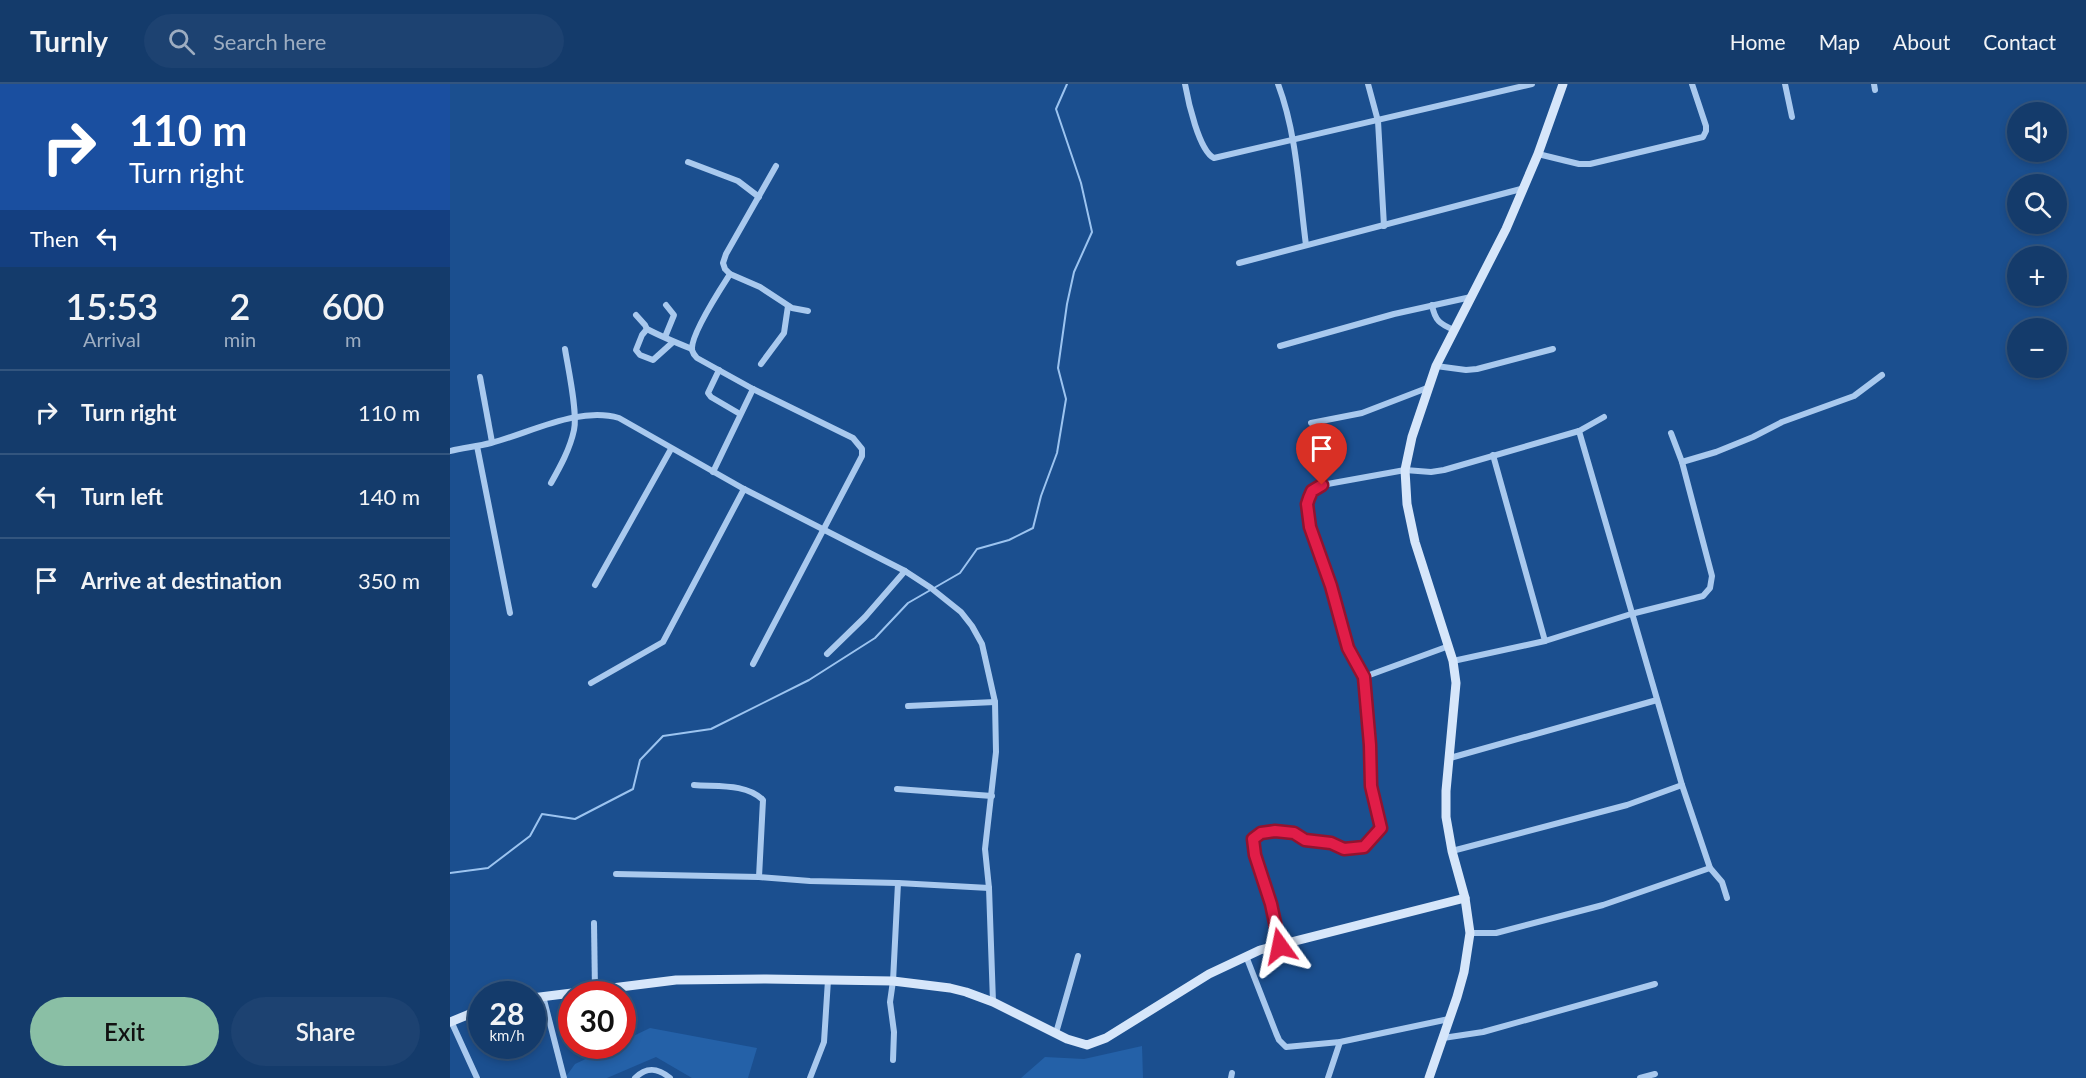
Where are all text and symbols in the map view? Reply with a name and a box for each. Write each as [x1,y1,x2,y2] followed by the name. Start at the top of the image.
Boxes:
[144,14,564,68] search box
[30,24,108,58] text: Turnly
[165,25,198,58] icon: search
[213,28,326,55] text: Search here
[1730,29,1786,54] text: Home
[1819,29,1860,54] text: Map
[1893,29,1950,54] text: About
[1983,29,2056,54] text: Contact
[2007,102,2067,378] map controls
[2007,102,2067,162] button: sound
[129,105,247,155] text: 110 m
[30,108,108,186] icon: right
[129,156,244,189] text: Turn right
[2007,174,2067,234] button: search
[91,222,124,255] icon: left
[30,225,79,252] text: Then
[2007,246,2067,306] button: +
[66,284,158,328] text: 15:53
[230,284,250,328] text: 2
[322,284,384,328] text: 600
[2007,318,2067,378] button: −
[83,327,141,351] text: Arrival
[224,327,256,351] text: min
[345,327,361,351] text: m
[30,396,63,429] icon: right
[81,399,176,426] text: Turn right
[358,399,420,426] text: 110 m
[1296,423,1347,485] pin
[1305,432,1338,465] icon: arrive
[30,480,63,513] icon: left
[81,483,163,510] text: Turn left
[358,483,420,510] text: 140 m
[30,564,63,597] icon: arrive
[81,567,282,594] text: Arrive at destination
[358,567,420,594] text: 350 m
[1248,914,1312,978] position arrow
[558,981,636,1059] speed limit sign: 30
[490,995,524,1031] text: 28
[30,997,219,1066] button: Exit
[231,997,420,1066] button: Share
[489,1026,525,1044] text: km/h

